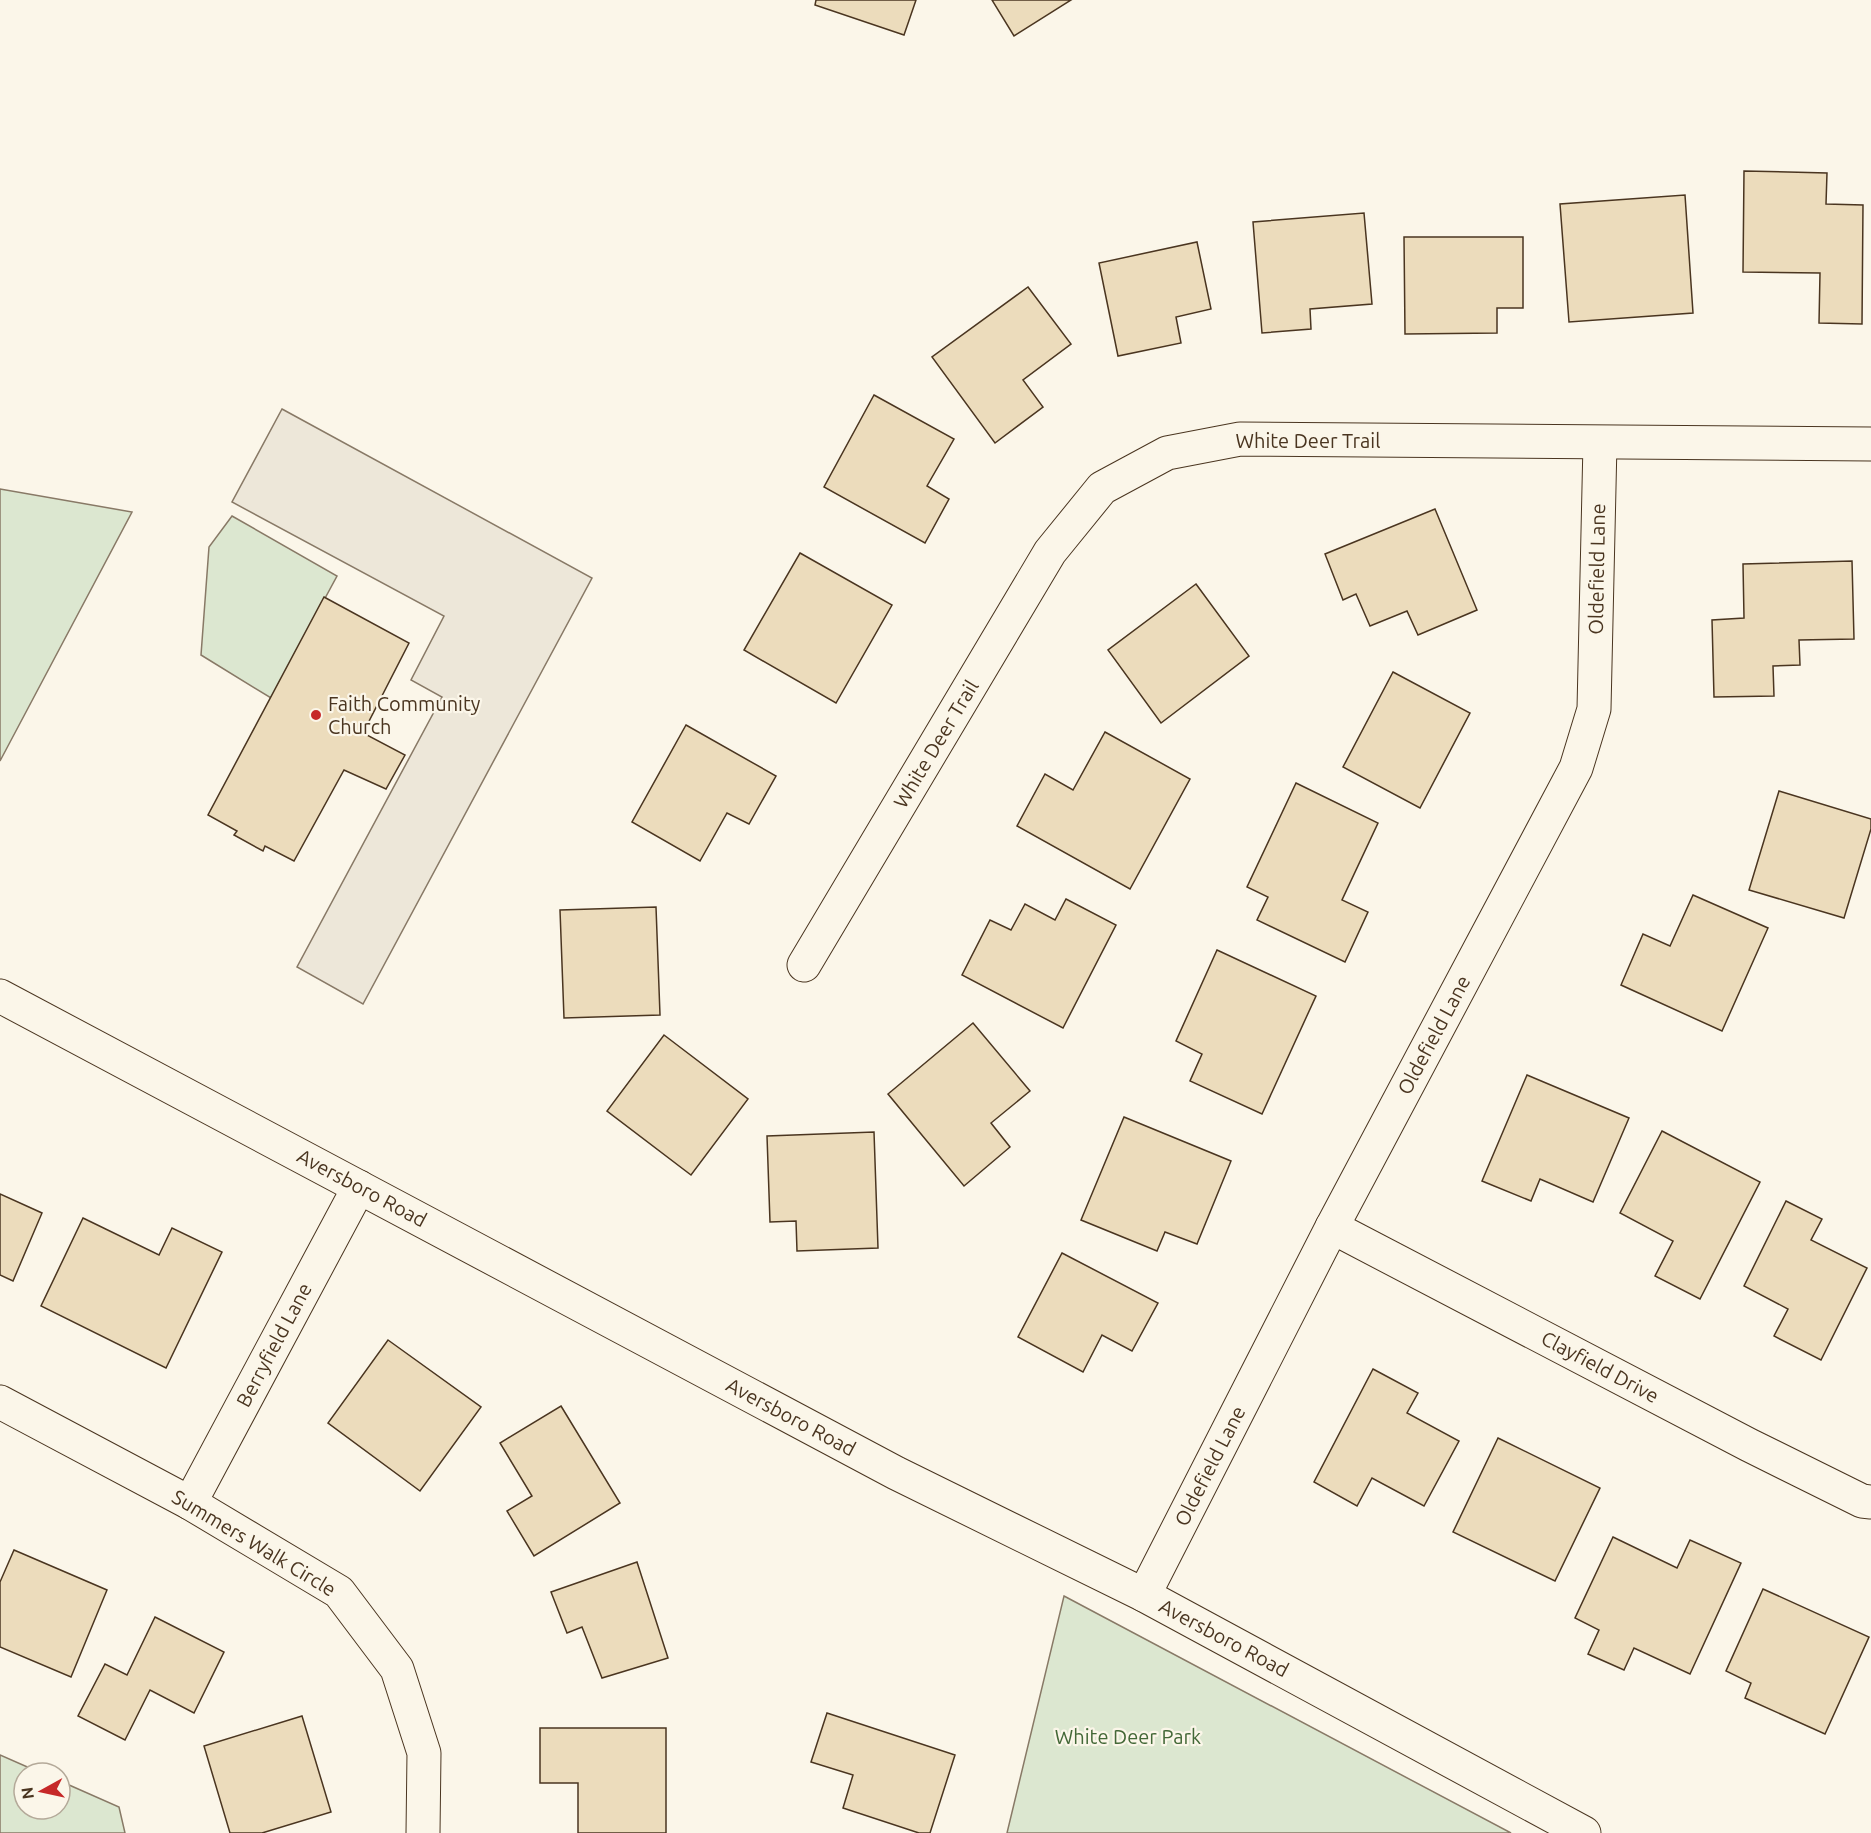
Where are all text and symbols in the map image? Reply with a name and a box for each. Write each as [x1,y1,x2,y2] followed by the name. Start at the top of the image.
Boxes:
[1236,429,1380,452] street label: White Deer Trail
[1584,503,1609,635] street label: Oldefield Lane
[888,676,983,812] street label: White Deer Trail
[328,692,481,738] place label: Faith Community Church
[309,708,323,722] marker: Faith Community Church
[1393,971,1475,1098] street label: Oldefield Lane
[294,1144,431,1231] street label: Aversboro Road
[231,1279,316,1411] street label: Berryfield Lane
[1538,1326,1663,1407] street label: Clayfield Drive
[723,1373,860,1460] street label: Aversboro Road
[1169,1402,1250,1530] street label: Oldefield Lane
[168,1485,340,1601] street label: Summers Walk Circle
[1156,1594,1293,1681] street label: Aversboro Road
[1055,1725,1201,1748] park label: White Deer Park
[12,1761,72,1821] north arrow
[17,1786,37,1800] text: N

